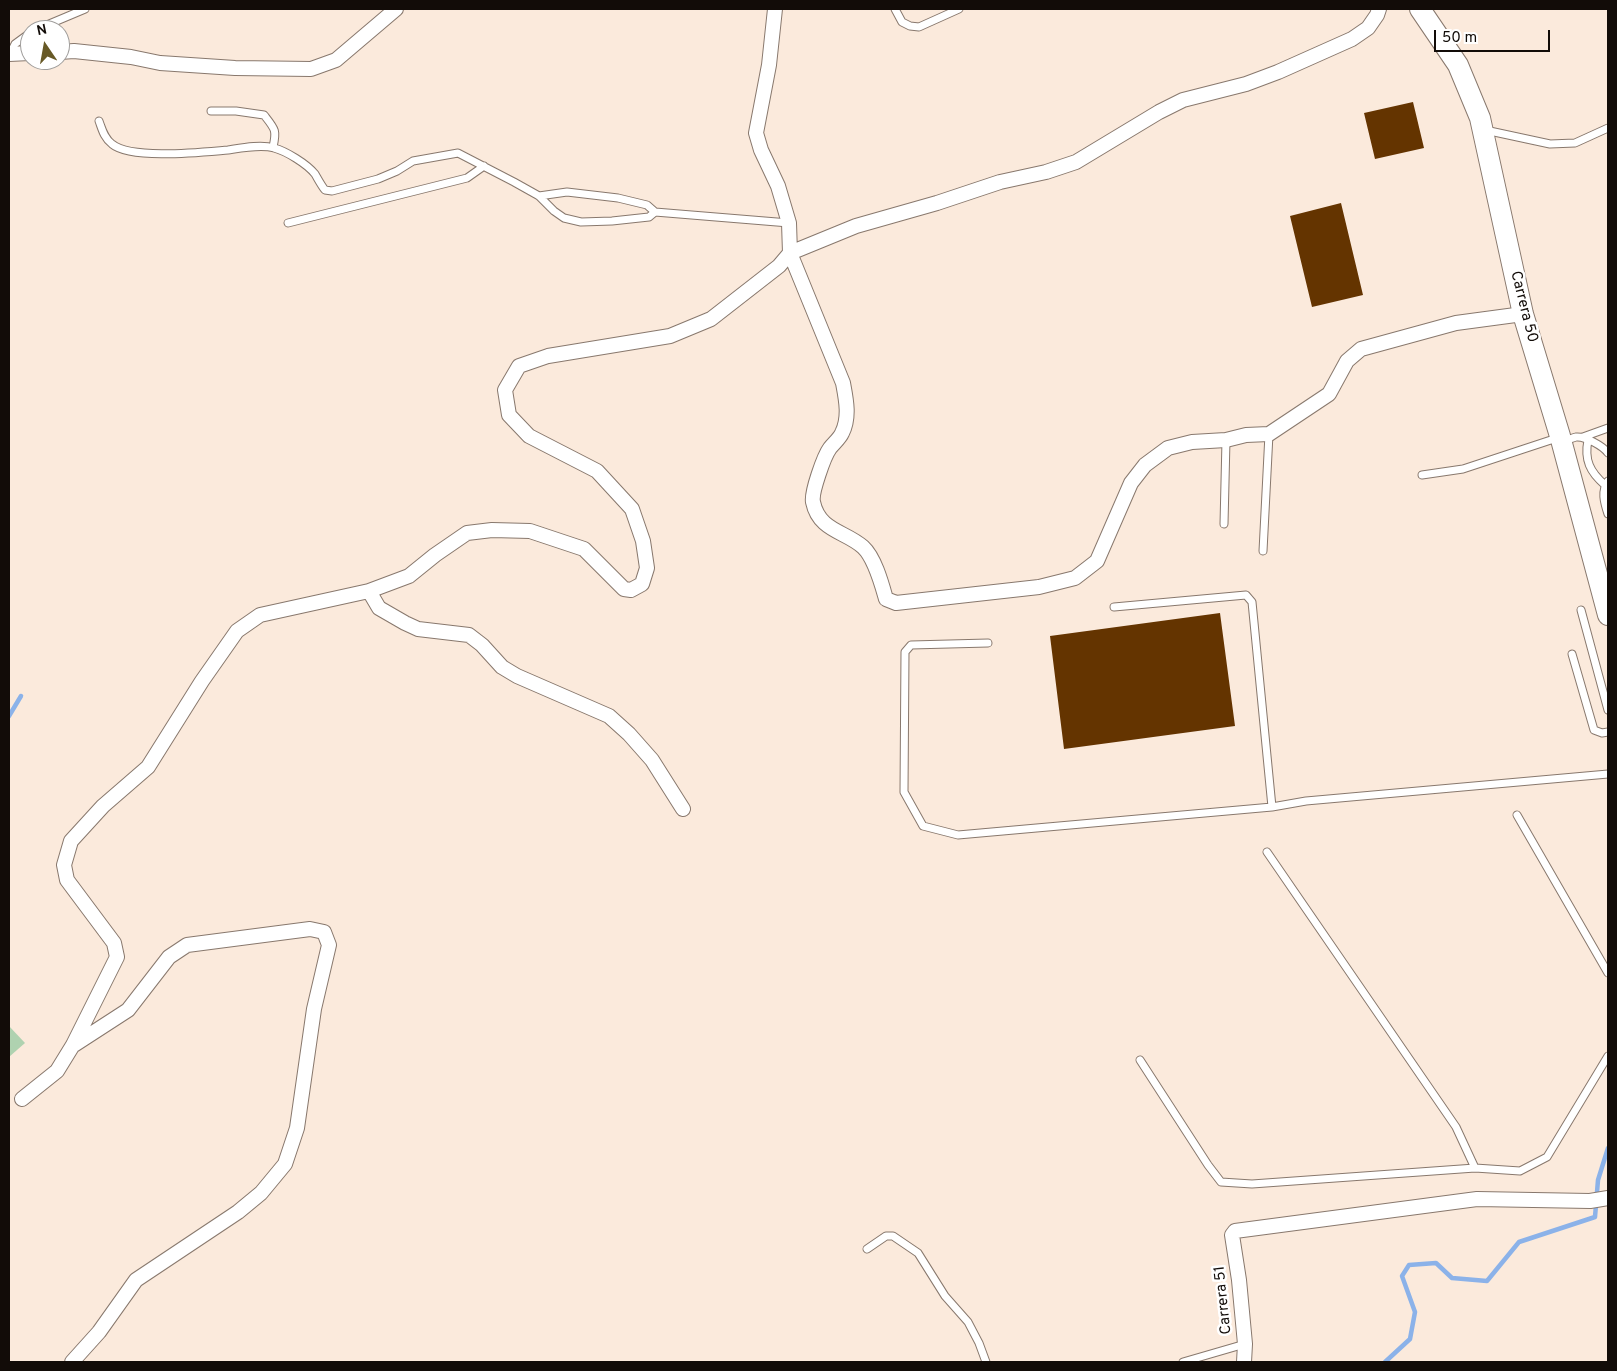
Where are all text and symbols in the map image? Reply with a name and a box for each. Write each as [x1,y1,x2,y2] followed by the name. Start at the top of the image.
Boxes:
[20,20,70,70] north arrow
[1437,20,1553,52] scale bar
[35,21,49,40] text: N
[1442,29,1477,48] text: 50 m
[1505,269,1541,345] street label: Carrera 50
[1211,1265,1237,1335] street label: Carrera 51

